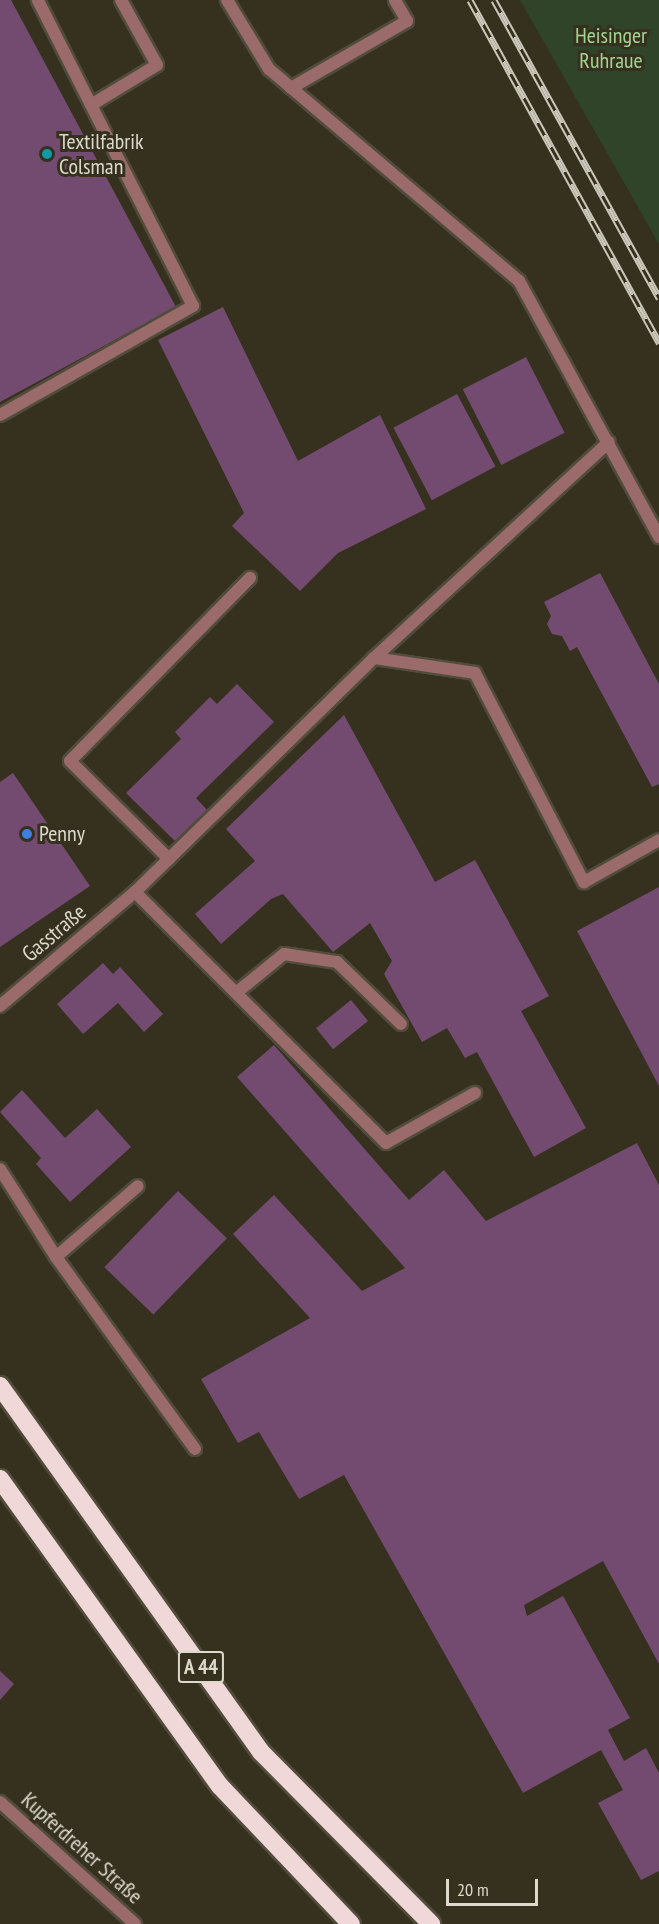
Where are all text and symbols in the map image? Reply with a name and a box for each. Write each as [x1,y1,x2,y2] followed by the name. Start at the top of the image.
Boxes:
[575,22,647,74] park label: Heisinger Ruhraue
[59,128,144,180] place label: Textilfabrik Colsman
[40,147,54,161] marker: Textilfabrik Colsman
[39,821,85,847] place label: Penny
[20,827,34,841] marker: Penny
[17,899,91,967] street label: Gasstraße
[177,1649,225,1685] road number: A 44
[16,1787,148,1909] street label: Kupferdreher Straße
[449,1867,540,1905] scale bar
[457,1878,489,1901] text: 20 m

